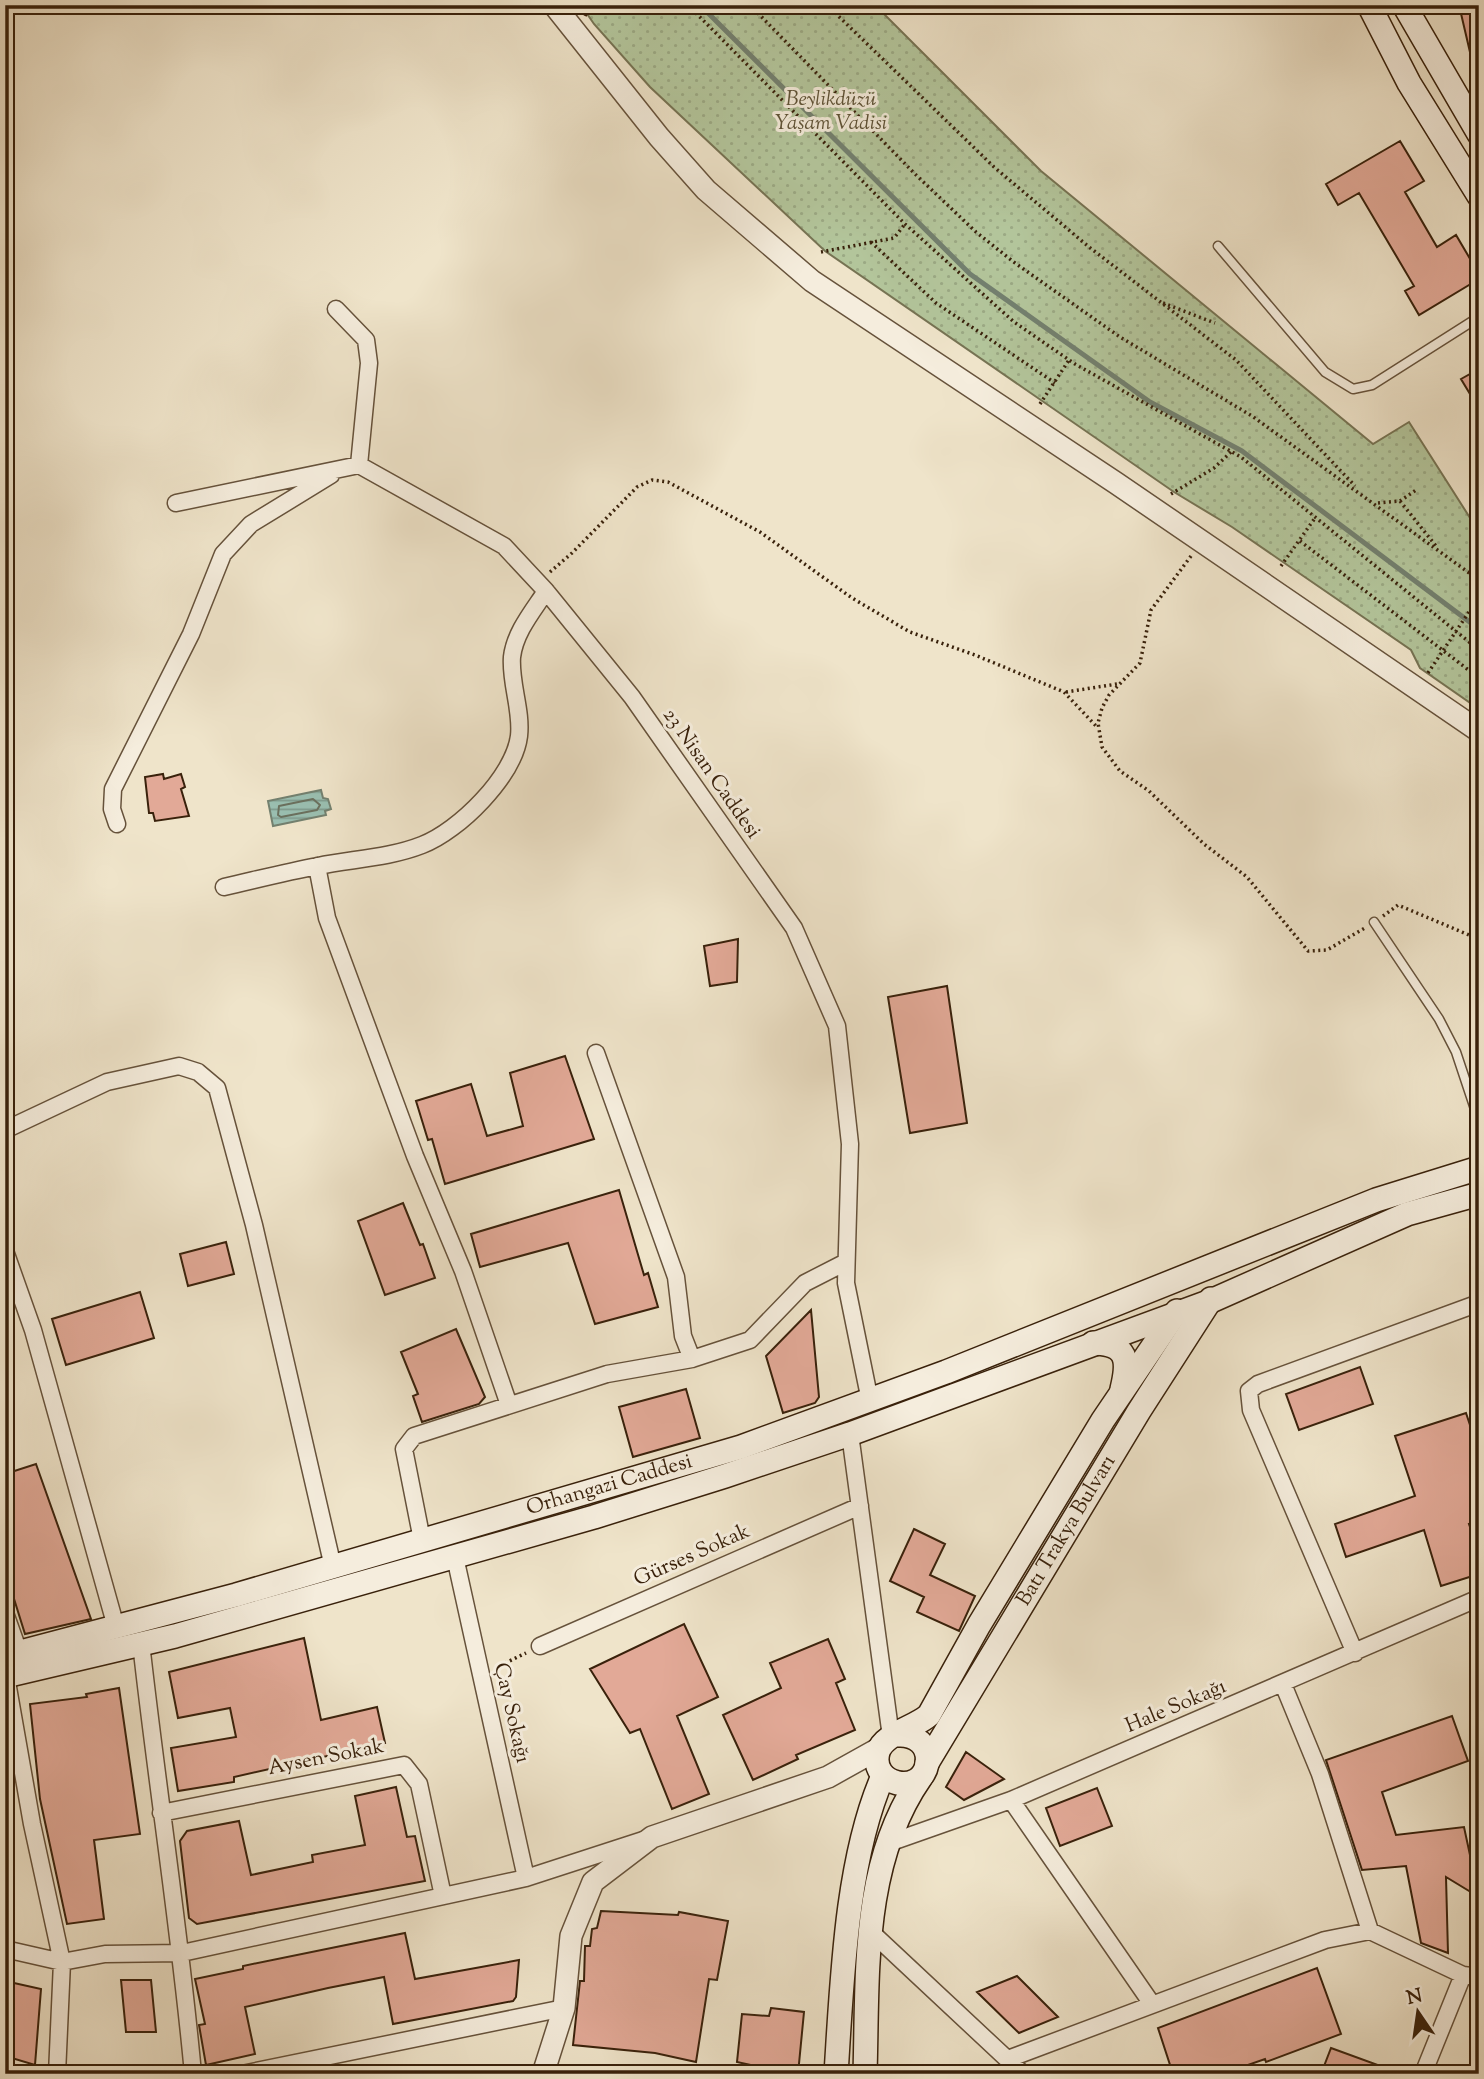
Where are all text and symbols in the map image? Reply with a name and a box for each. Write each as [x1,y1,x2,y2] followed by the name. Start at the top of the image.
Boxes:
[775,85,887,139] park label: Beylikdüzü Yaşam Vadisi
[655,703,767,846] street label: 23 Nisan Caddesi
[523,1447,696,1524] street label: Orhangazi Caddesi
[1010,1450,1124,1612] street label: Batı Trakya Bulvarı
[629,1517,755,1595] street label: Gürses Sokak
[485,1660,537,1766] street label: Çay Sokağı
[1121,1672,1231,1742] street label: Hale Sokağı
[265,1732,387,1784] street label: Aysen Sokak
[1382,1978,1452,2048] north arrow
[1404,1983,1425,2013] text: N

